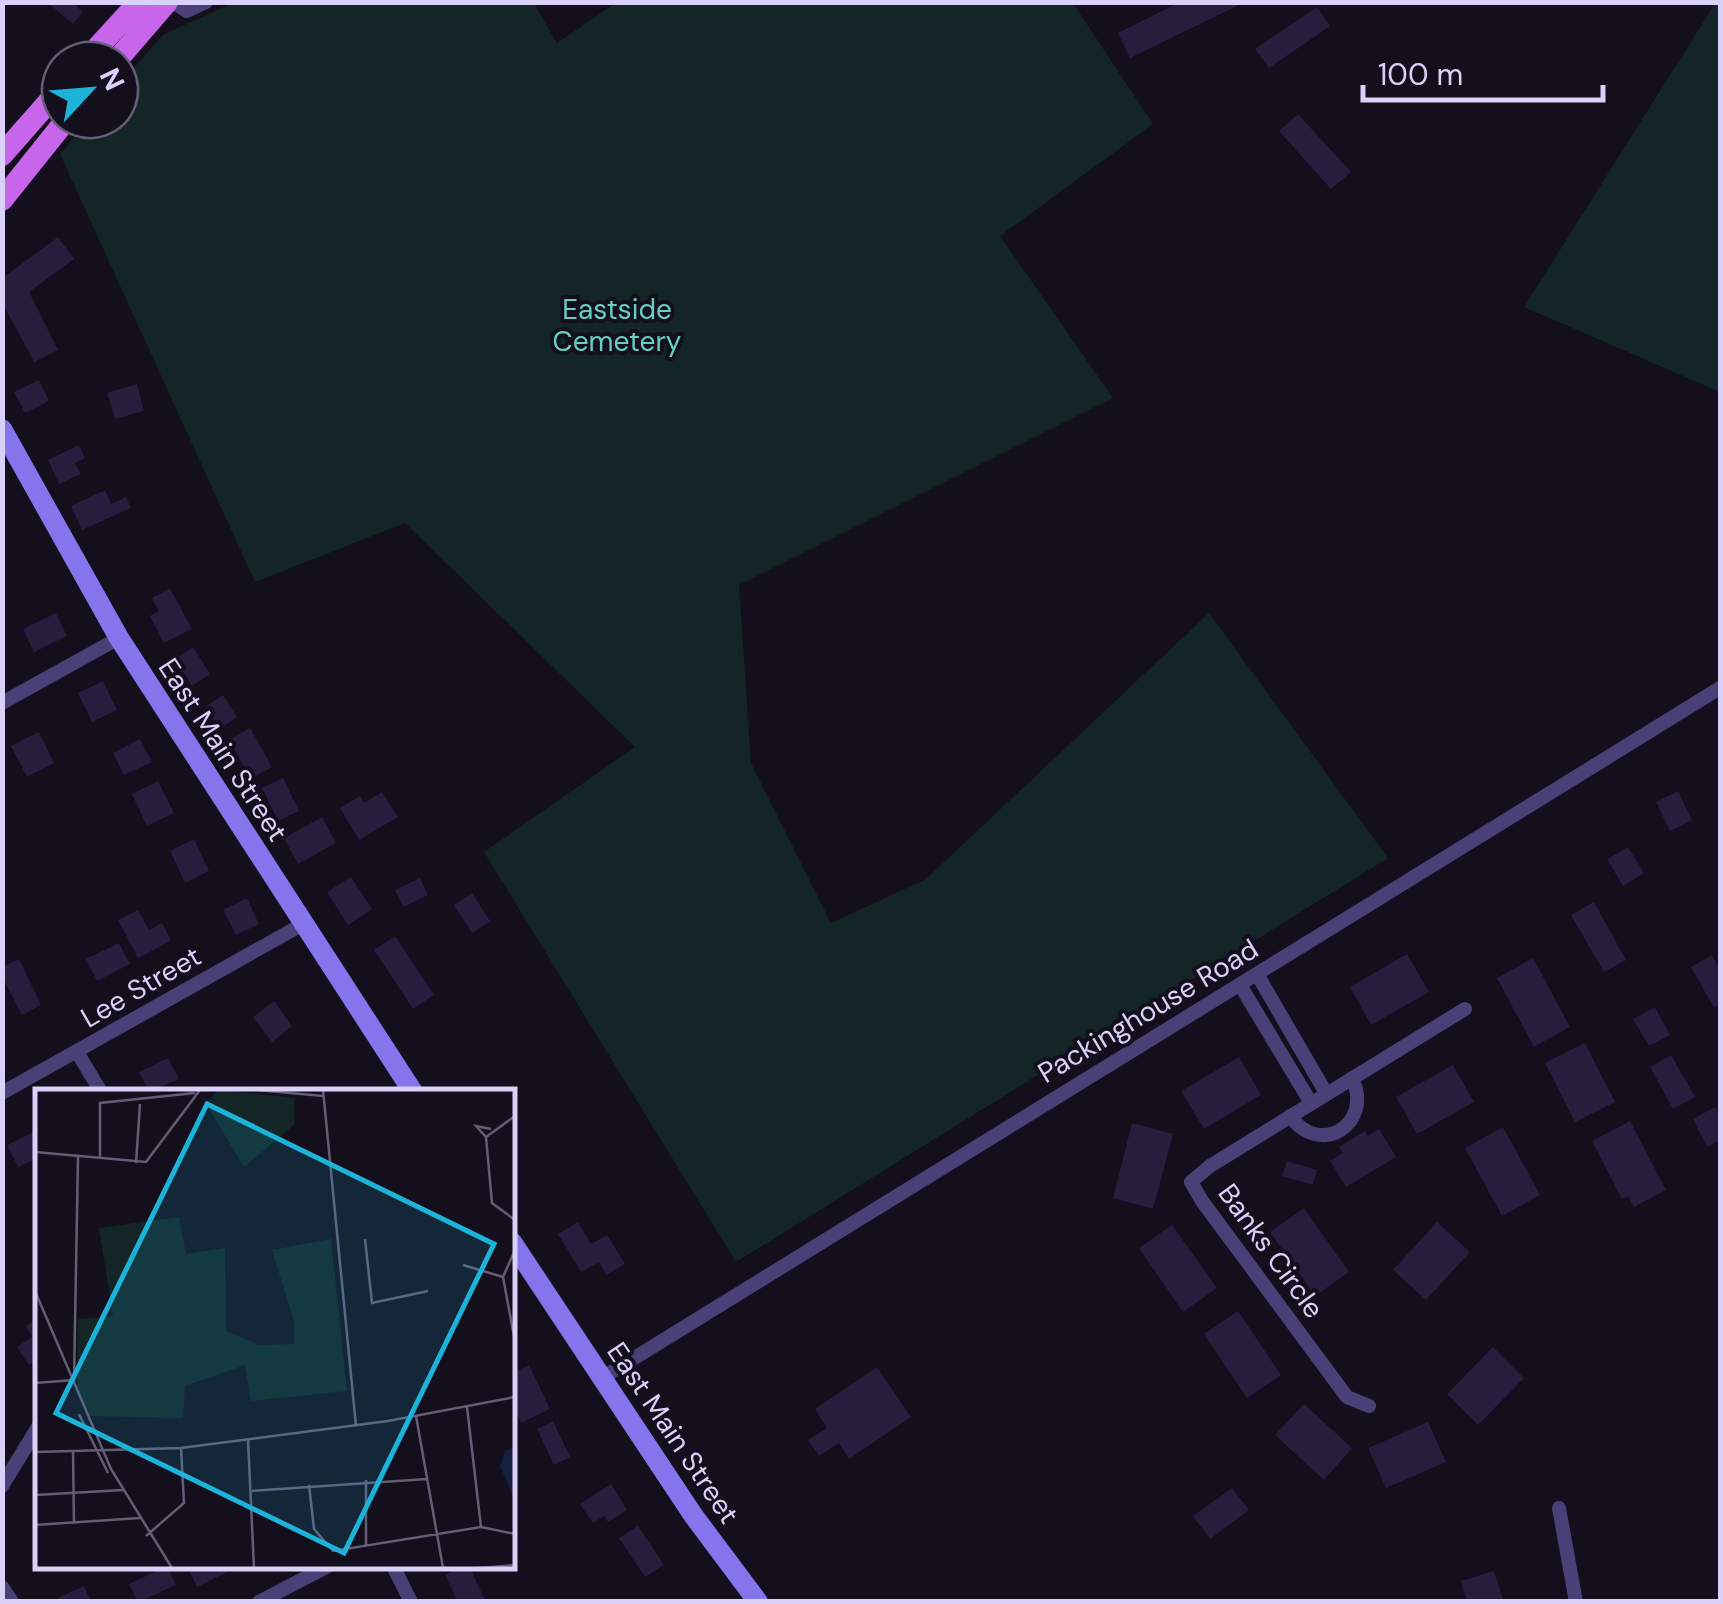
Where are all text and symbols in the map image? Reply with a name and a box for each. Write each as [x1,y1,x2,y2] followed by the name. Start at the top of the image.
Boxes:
[40,40,140,140] north arrow
[1363,40,1603,102] scale bar
[1378,55,1463,94] text: 100 m
[91,62,133,97] text: N
[553,291,681,360] park label: Eastside Cemetery
[150,651,296,849] street label: East Main Street
[1031,931,1265,1091] street label: Packinghouse Road
[74,938,208,1036] street label: Lee Street
[35,1089,515,1569] inset map
[1210,1176,1332,1326] street label: Banks Circle
[599,1335,747,1531] street label: East Main Street

